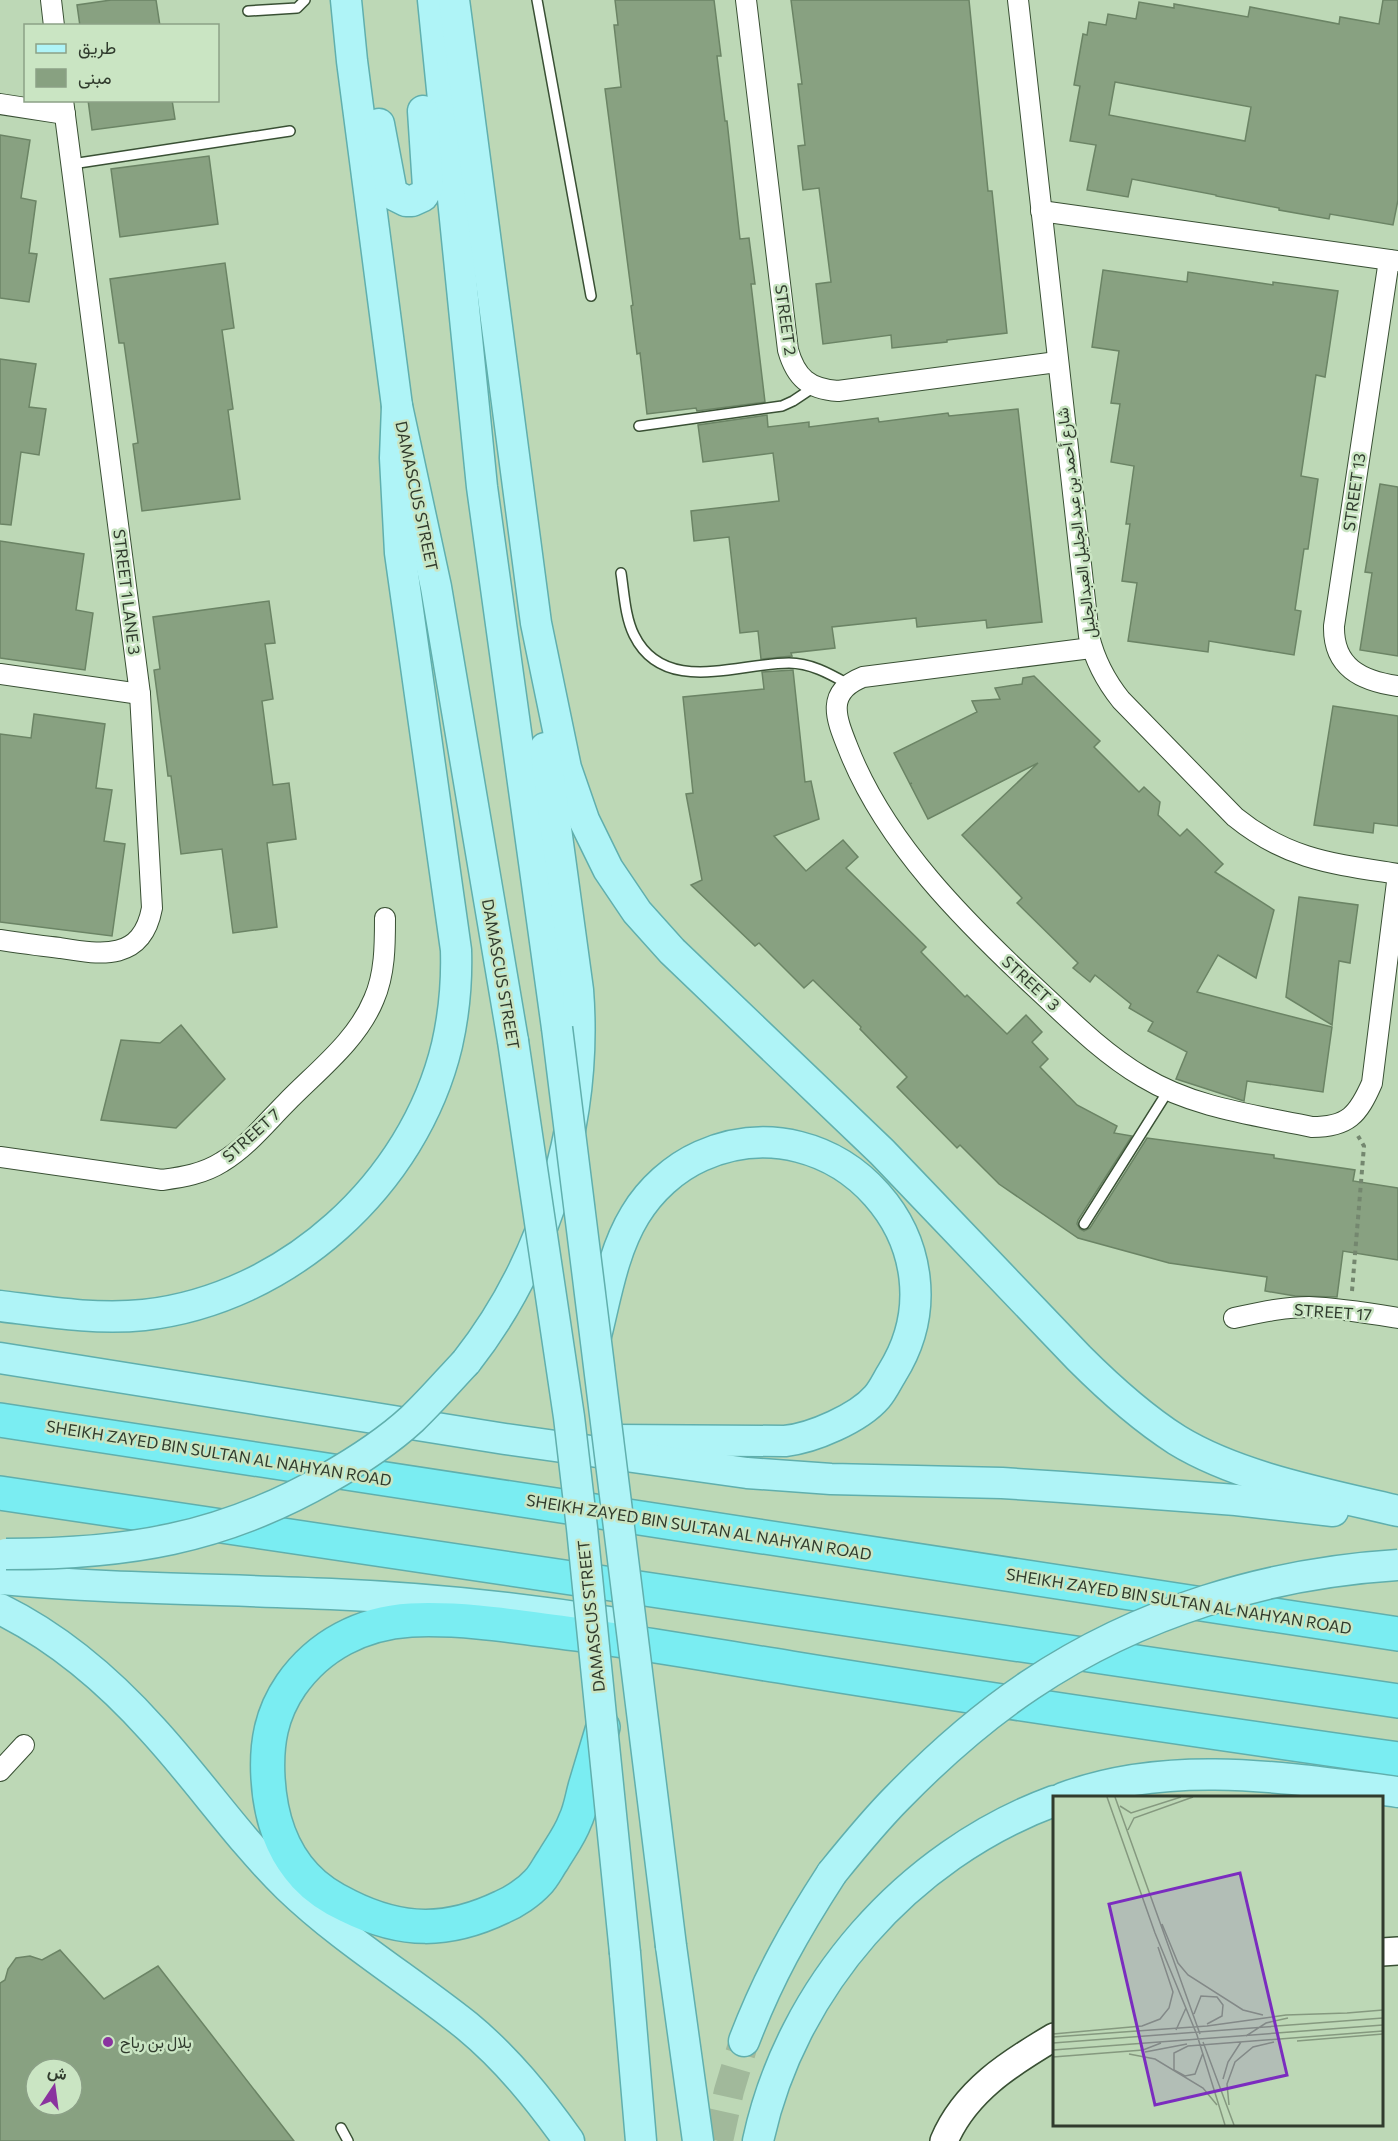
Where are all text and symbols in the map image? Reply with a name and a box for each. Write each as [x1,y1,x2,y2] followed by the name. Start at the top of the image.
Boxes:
[24,24,219,102] legend
[78,36,116,59] text: طريق
[78,66,112,89] text: مبنى
[772,283,801,357] street label: STREET 2
[1052,406,1102,640] street label: شارع أحمد بن عبد الجليل العبدالجليل
[392,419,443,573] street label: DAMASCUS STREET
[1339,452,1368,532] street label: STREET 13
[110,528,145,656] street label: STREET 1 LANE 3
[479,897,524,1051] street label: DAMASCUS STREET
[999,951,1064,1014] street label: STREET 3
[218,1104,283,1165] street label: STREET 7
[1294,1299,1372,1324] street label: STREET 17
[45,1416,393,1489] street label: SHEIKH ZAYED BIN SULTAN AL NAHYAN ROAD
[525,1490,873,1563] street label: SHEIKH ZAYED BIN SULTAN AL NAHYAN ROAD
[573,1539,608,1693] street label: DAMASCUS STREET
[1005,1564,1353,1637] street label: SHEIKH ZAYED BIN SULTAN AL NAHYAN ROAD
[1053,1796,1383,2126] inset map
[120,2032,192,2054] place label: بلال بن رباح
[101,2035,115,2049] marker: بلال بن رباح
[24,2057,84,2117] north arrow
[46,2060,69,2084] text: ش

